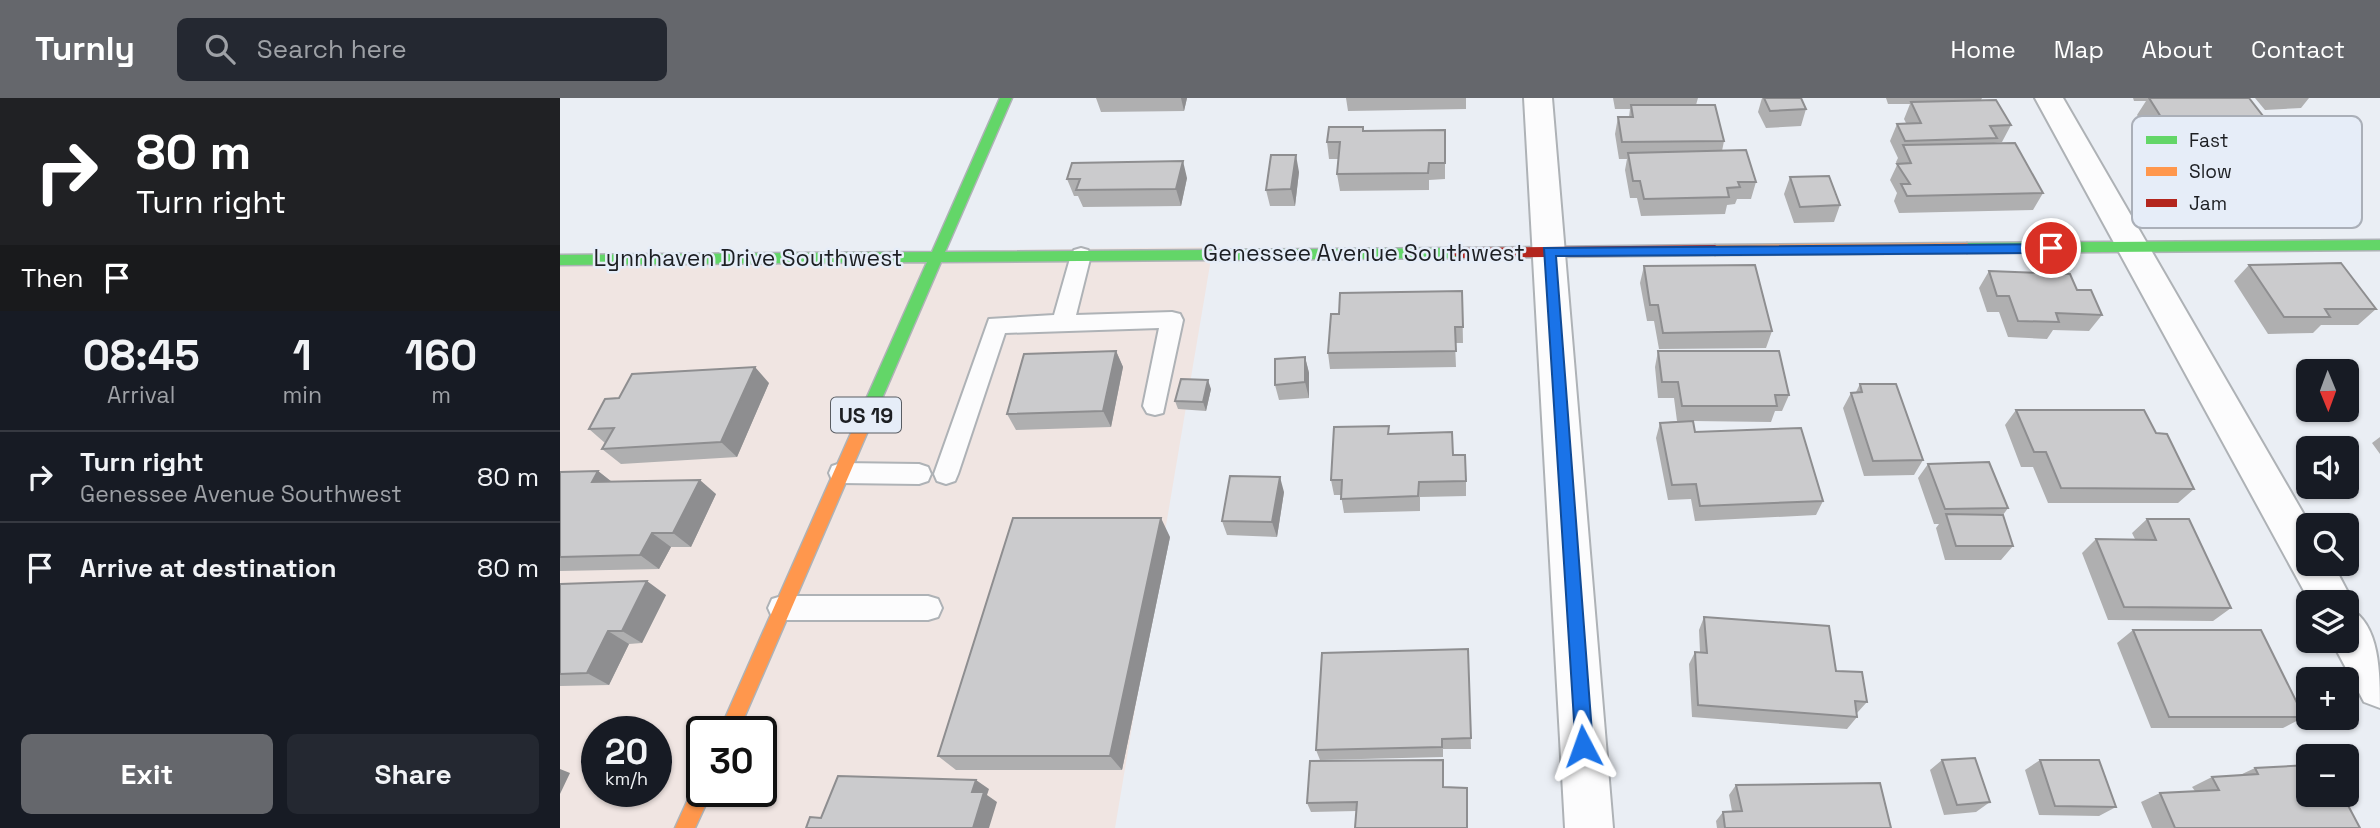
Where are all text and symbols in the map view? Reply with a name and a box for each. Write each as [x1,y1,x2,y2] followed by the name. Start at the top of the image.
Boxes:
[177,18,667,81] search box
[35,28,135,70] text: Turnly
[201,30,239,68] icon: search
[257,32,407,66] text: Search here
[1950,34,2016,65] text: Home
[2054,34,2104,65] text: Map
[2142,34,2213,65] text: About
[2251,34,2345,65] text: Contact
[2132,116,2362,228] legend
[136,121,251,183] text: 80 m
[21,126,112,217] icon: right
[2189,128,2229,153] text: Fast
[2189,159,2232,184] text: Slow
[136,182,286,222] text: Turn right
[2189,191,2227,216] text: Jam
[2021,218,2081,278] pin
[2032,229,2070,267] icon: arrive
[1203,238,1525,268] street label: Genessee Avenue Southwest
[593,243,903,273] street label: Lynnhaven Drive Southwest
[98,259,136,297] icon: arrive
[21,261,84,295] text: Then
[83,329,200,382] text: 08:45
[293,329,312,382] text: 1
[405,329,477,382] text: 160
[2296,359,2359,422] north arrow
[2296,359,2359,807] map controls
[107,380,175,410] text: Arrival
[283,380,322,410] text: min
[431,380,451,410] text: m
[831,398,901,432] road number: US 19
[2296,436,2359,499] button: sound
[80,445,204,479] text: Turn right
[21,458,59,496] icon: right
[477,460,539,494] text: 80 m
[80,479,402,509] text: Genessee Avenue Southwest
[2296,513,2359,576] button: search
[21,549,59,587] icon: arrive
[80,551,337,585] text: Arrive at destination
[477,551,539,585] text: 80 m
[2296,590,2359,653] button: layers
[2296,667,2359,730] button: +
[1546,709,1620,783] position arrow
[686,716,777,807] speed limit sign: 30
[605,730,648,774] text: 20
[21,734,273,814] button: Exit
[287,734,539,814] button: Share
[2296,744,2359,807] button: −
[605,767,648,790] text: km/h

